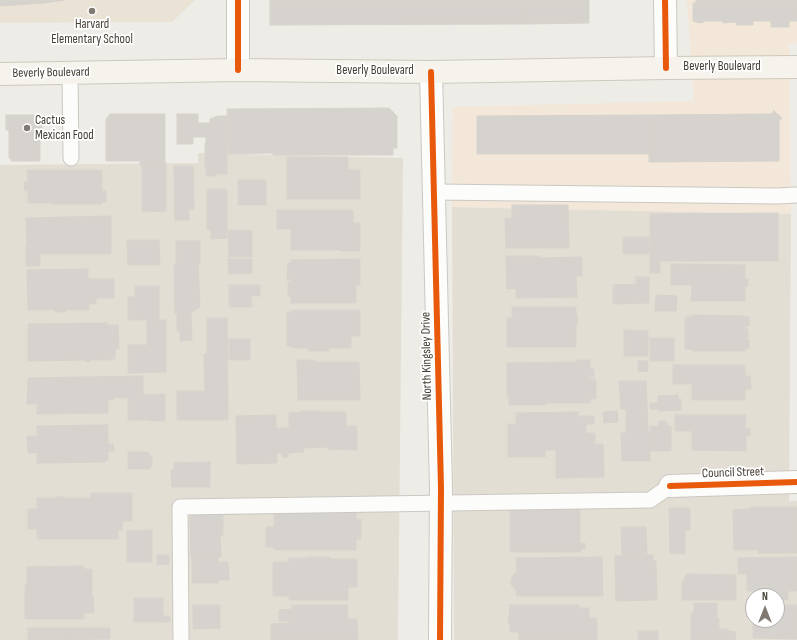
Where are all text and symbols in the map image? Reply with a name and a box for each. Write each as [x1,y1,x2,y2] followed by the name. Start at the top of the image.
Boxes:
[87,6,97,16] marker: Harvard Elementary School
[51,17,133,48] place label: Harvard Elementary School
[683,59,761,75] street label: Beverly Boulevard
[336,63,414,79] street label: Beverly Boulevard
[12,65,90,81] street label: Beverly Boulevard
[35,113,94,144] place label: Cactus Mexican Food
[22,123,32,133] marker: Cactus Mexican Food
[418,312,436,400] street label: North Kingsley Drive
[702,464,764,482] street label: Council Street
[745,588,785,628] north arrow
[762,590,768,603] text: N

